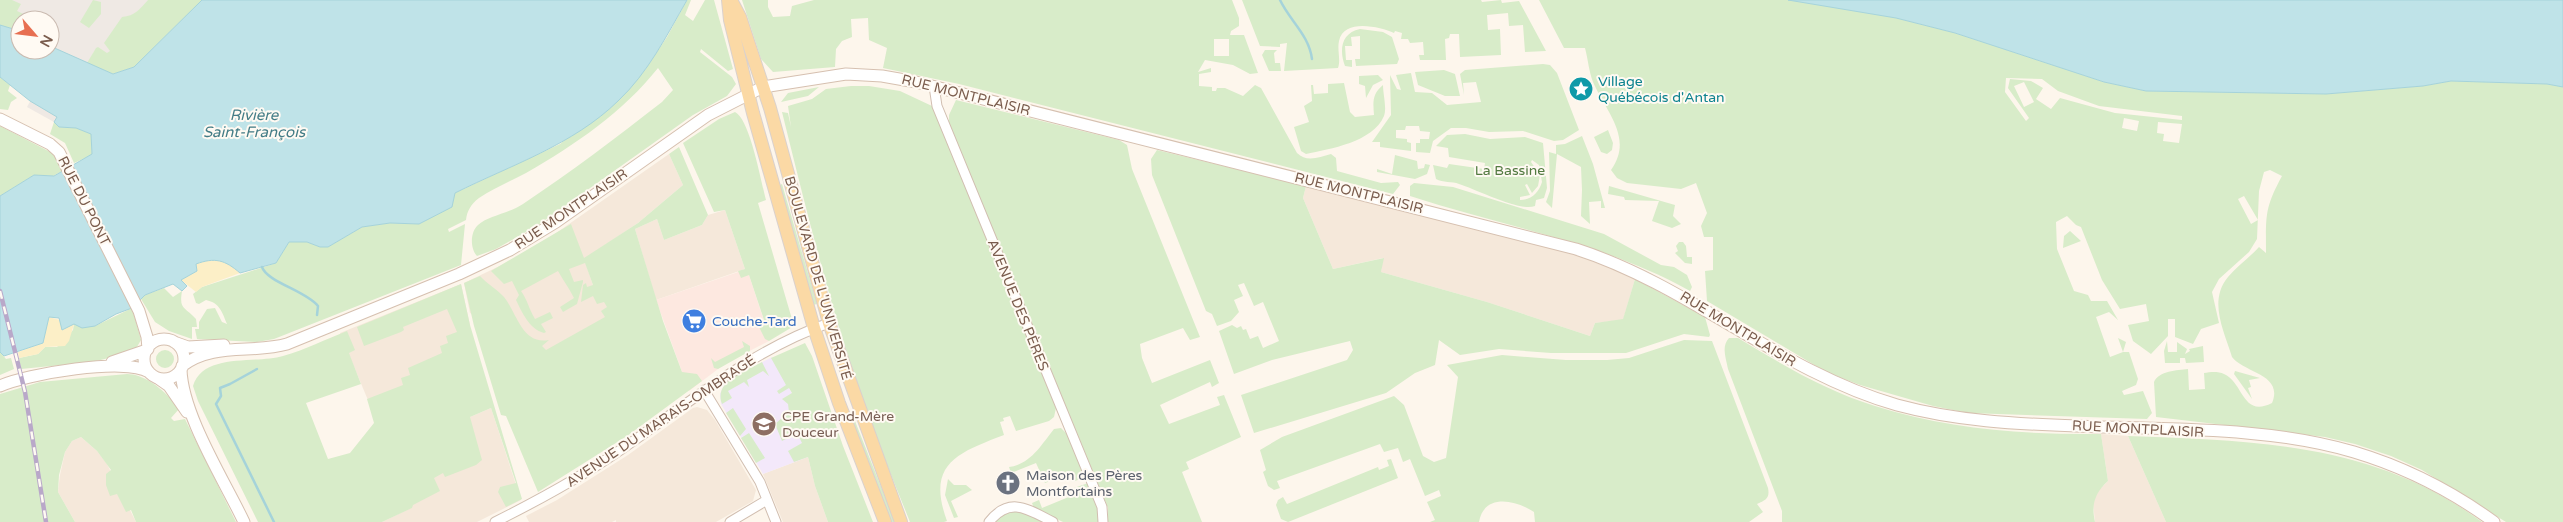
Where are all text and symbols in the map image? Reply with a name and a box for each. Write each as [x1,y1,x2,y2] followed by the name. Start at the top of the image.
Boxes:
[10,10,60,60] north arrow
[36,32,56,50] text: N
[900,71,1032,119] street label: RUE MONTPLAISIR
[1598,73,1725,106] place label: Village Québécois d'Antan
[1568,76,1594,102] place icon: Village Québécois d'Antan
[203,106,307,141] water label: Rivière Saint-François
[54,153,114,249] street label: RUE DU PONT
[1475,162,1545,179] park label: La Bassine
[512,165,630,253] street label: RUE MONTPLAISIR
[1293,169,1425,217] street label: RUE MONTPLAISIR
[781,174,855,382] street label: BOULEVARD DE L'UNIVERSITÉ
[984,237,1052,374] street label: AVENUE DES PÈRES
[1677,288,1799,370] street label: RUE MONTPLAISIR
[681,308,707,334] supermarket icon: Couche-Tard
[712,313,797,330] place label: Couche-Tard
[563,351,759,491] street label: AVENUE DU MARAIS-OMBRAGÉ
[782,408,894,441] place label: CPE Grand-Mère Douceur
[751,411,777,437] school or university icon: CPE Grand-Mère Douceur
[2072,417,2204,441] street label: RUE MONTPLAISIR
[1026,467,1143,500] place label: Maison des Pères Montfortains
[995,470,1021,496] church icon: Maison des Pères Montfortains

